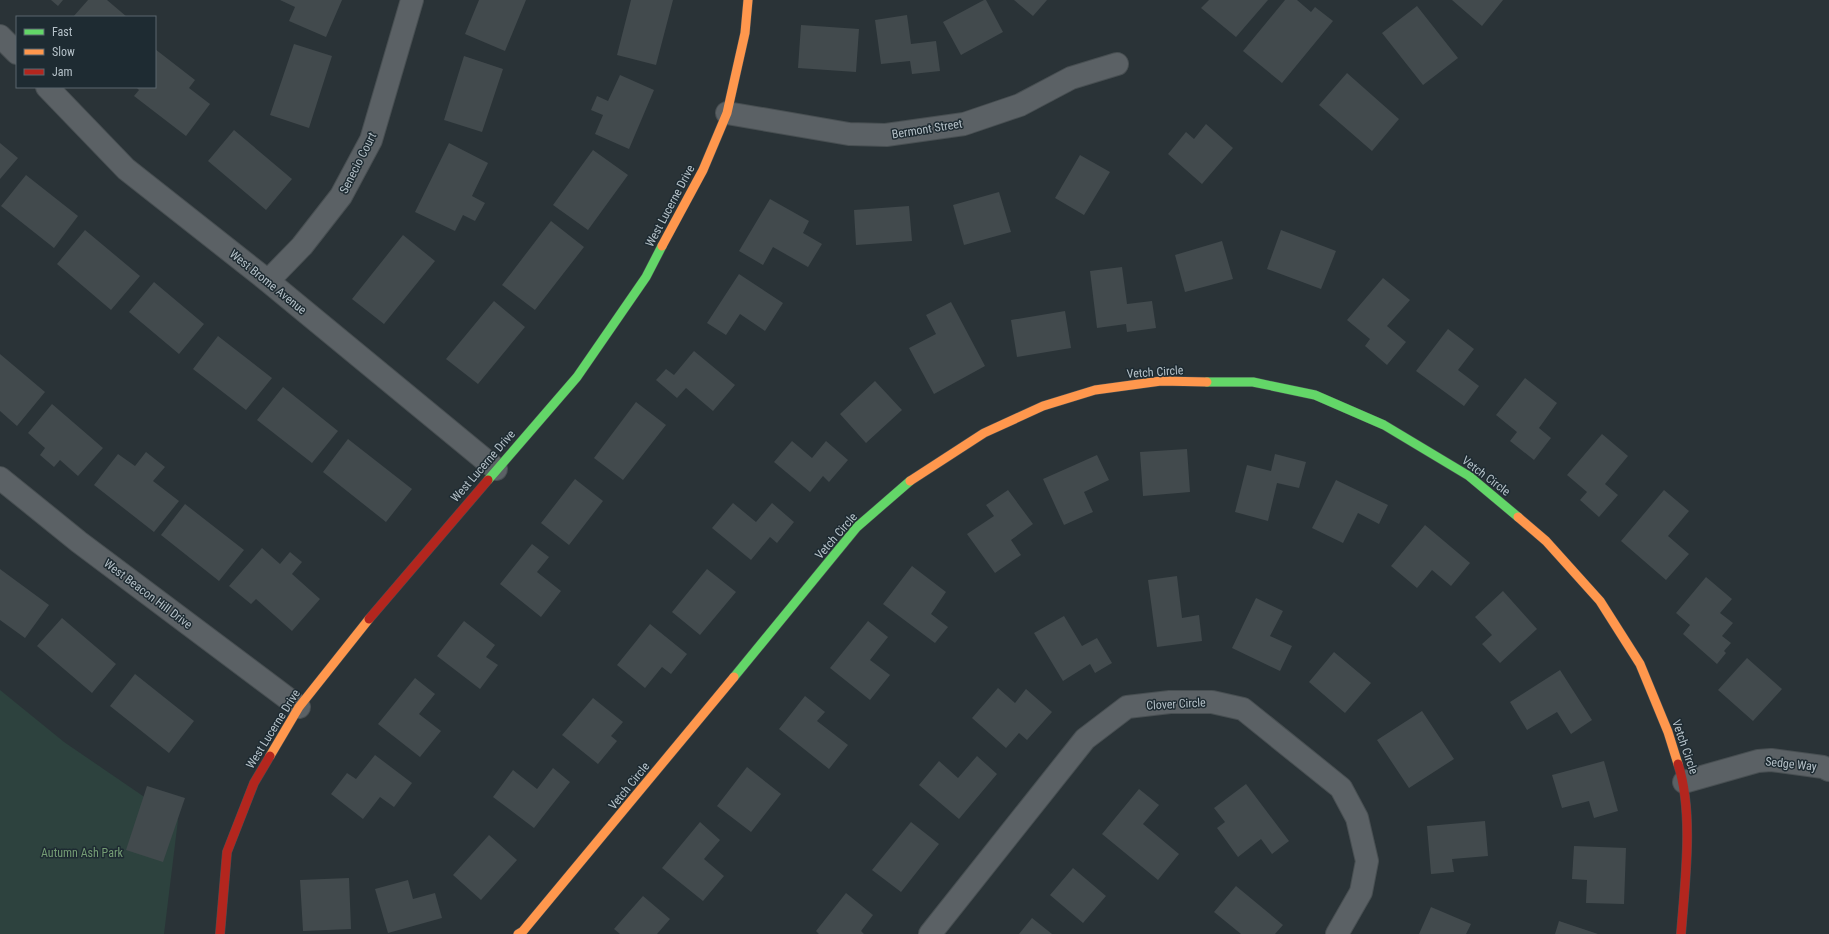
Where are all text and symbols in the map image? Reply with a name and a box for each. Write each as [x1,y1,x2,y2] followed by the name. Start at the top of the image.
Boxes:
[16,16,156,88] legend
[52,25,73,39] text: Fast
[52,45,75,59] text: Slow
[52,65,73,79] text: Jam
[891,116,964,141] street label: Bermont Street
[337,130,380,196] street label: Senecio Court
[643,162,698,249] street label: West Lucerne Drive
[227,247,309,317] street label: West Brome Avenue
[1126,363,1184,381] street label: Vetch Circle
[448,427,518,505] street label: West Lucerne Drive
[1459,453,1513,499] street label: Vetch Circle
[812,510,860,562] street label: Vetch Circle
[101,556,195,632] street label: West Beacon Hill Drive
[243,687,303,771] street label: West Lucerne Drive
[1146,695,1207,713] street label: Clover Circle
[1669,718,1701,776] street label: Vetch Circle
[1765,754,1817,774] street label: Sedge Way
[606,759,653,812] street label: Vetch Circle
[41,846,124,860] park label: Autumn Ash Park

